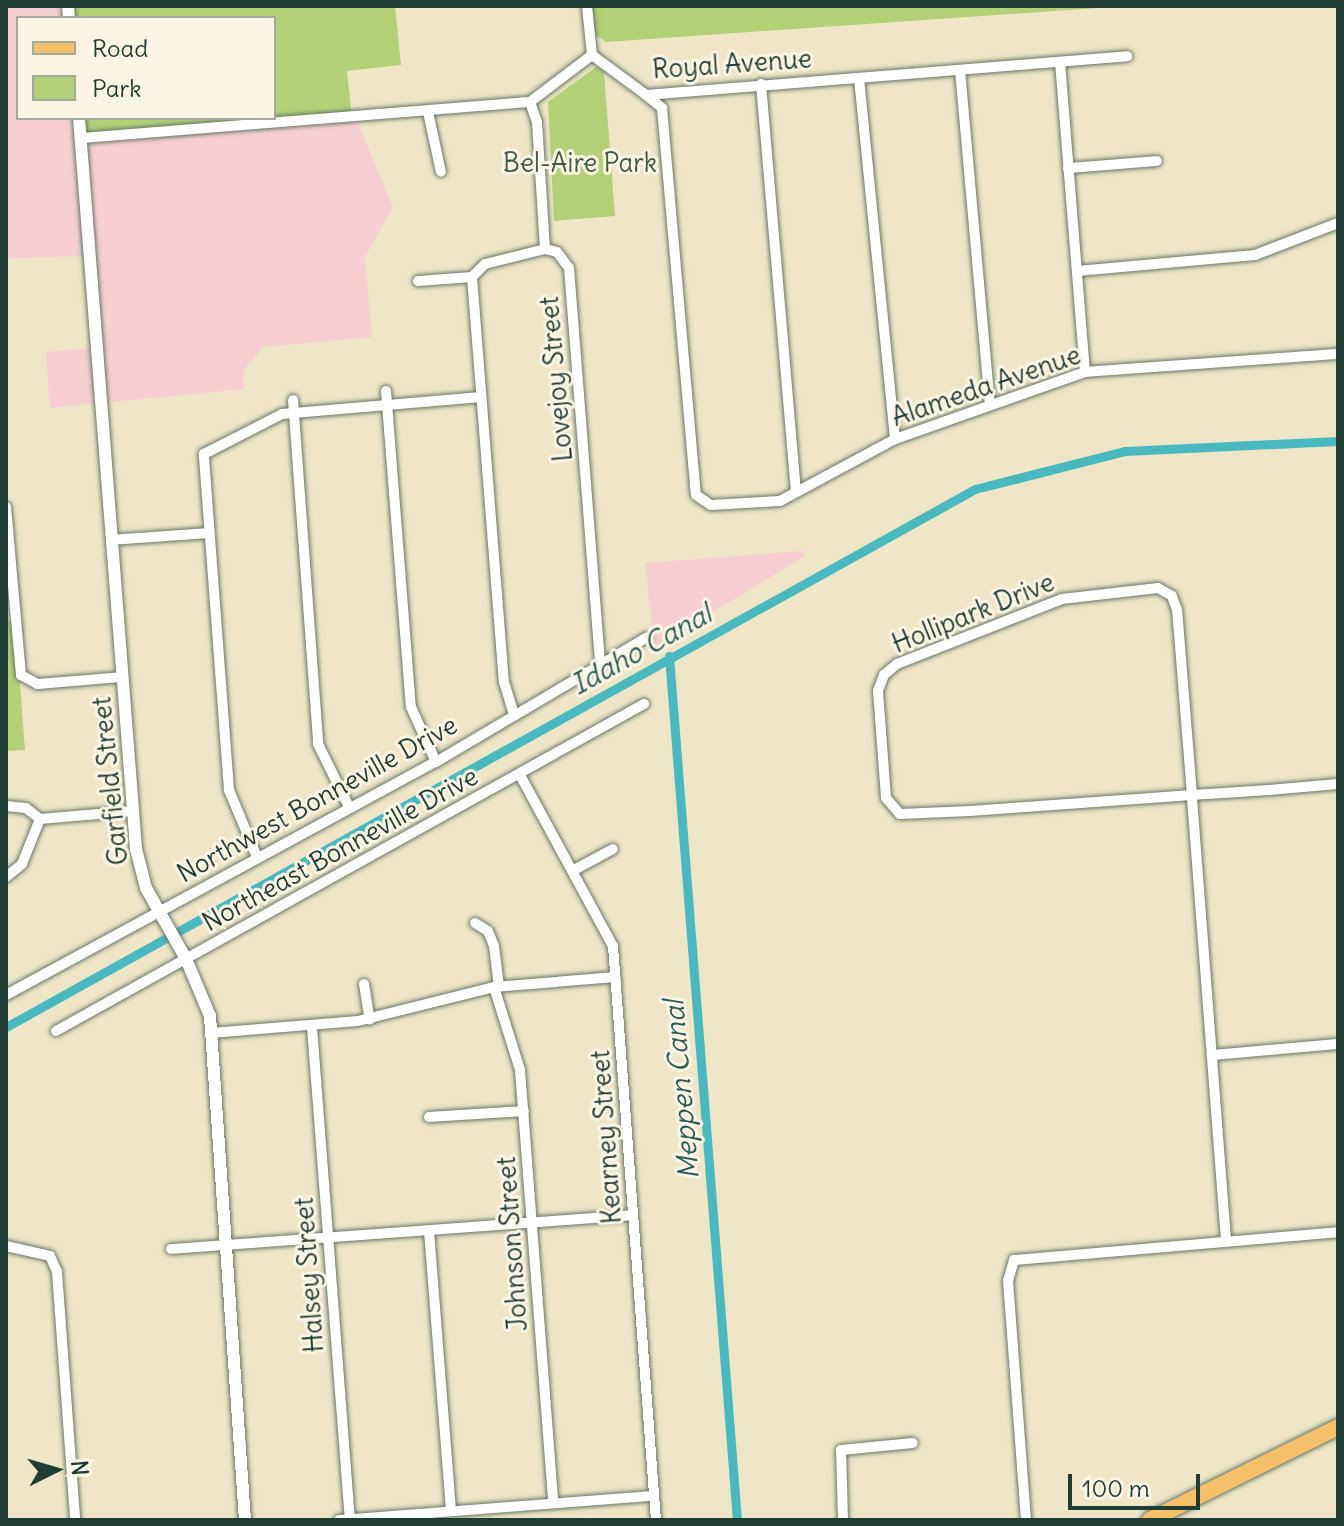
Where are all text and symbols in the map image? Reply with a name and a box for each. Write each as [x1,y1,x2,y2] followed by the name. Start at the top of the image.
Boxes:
[16,16,276,120] legend
[92,33,148,63] text: Road
[651,43,813,85] street label: Royal Avenue
[92,73,142,103] text: Park
[503,147,657,179] park label: Bel-Aire Park
[533,295,579,463] street label: Lovejoy Street
[887,339,1085,433] street label: Alameda Avenue
[887,566,1059,660] street label: Hollipark Drive
[565,597,717,701] water label: Idaho Canal
[86,695,134,867] street label: Garfield Street
[172,709,462,889] street label: Northwest Bonneville Drive
[197,760,483,938] street label: Northeast Bonneville Drive
[656,999,706,1181] water label: Meppen Canal
[584,1049,628,1225] street label: Kearney Street
[490,1156,534,1332] street label: Johnson Street
[288,1196,330,1354] street label: Halsey Street
[16,1430,96,1510] north arrow
[1072,1458,1204,1508] scale bar
[65,1459,95,1477] text: N
[1082,1473,1150,1503] text: 100 m

